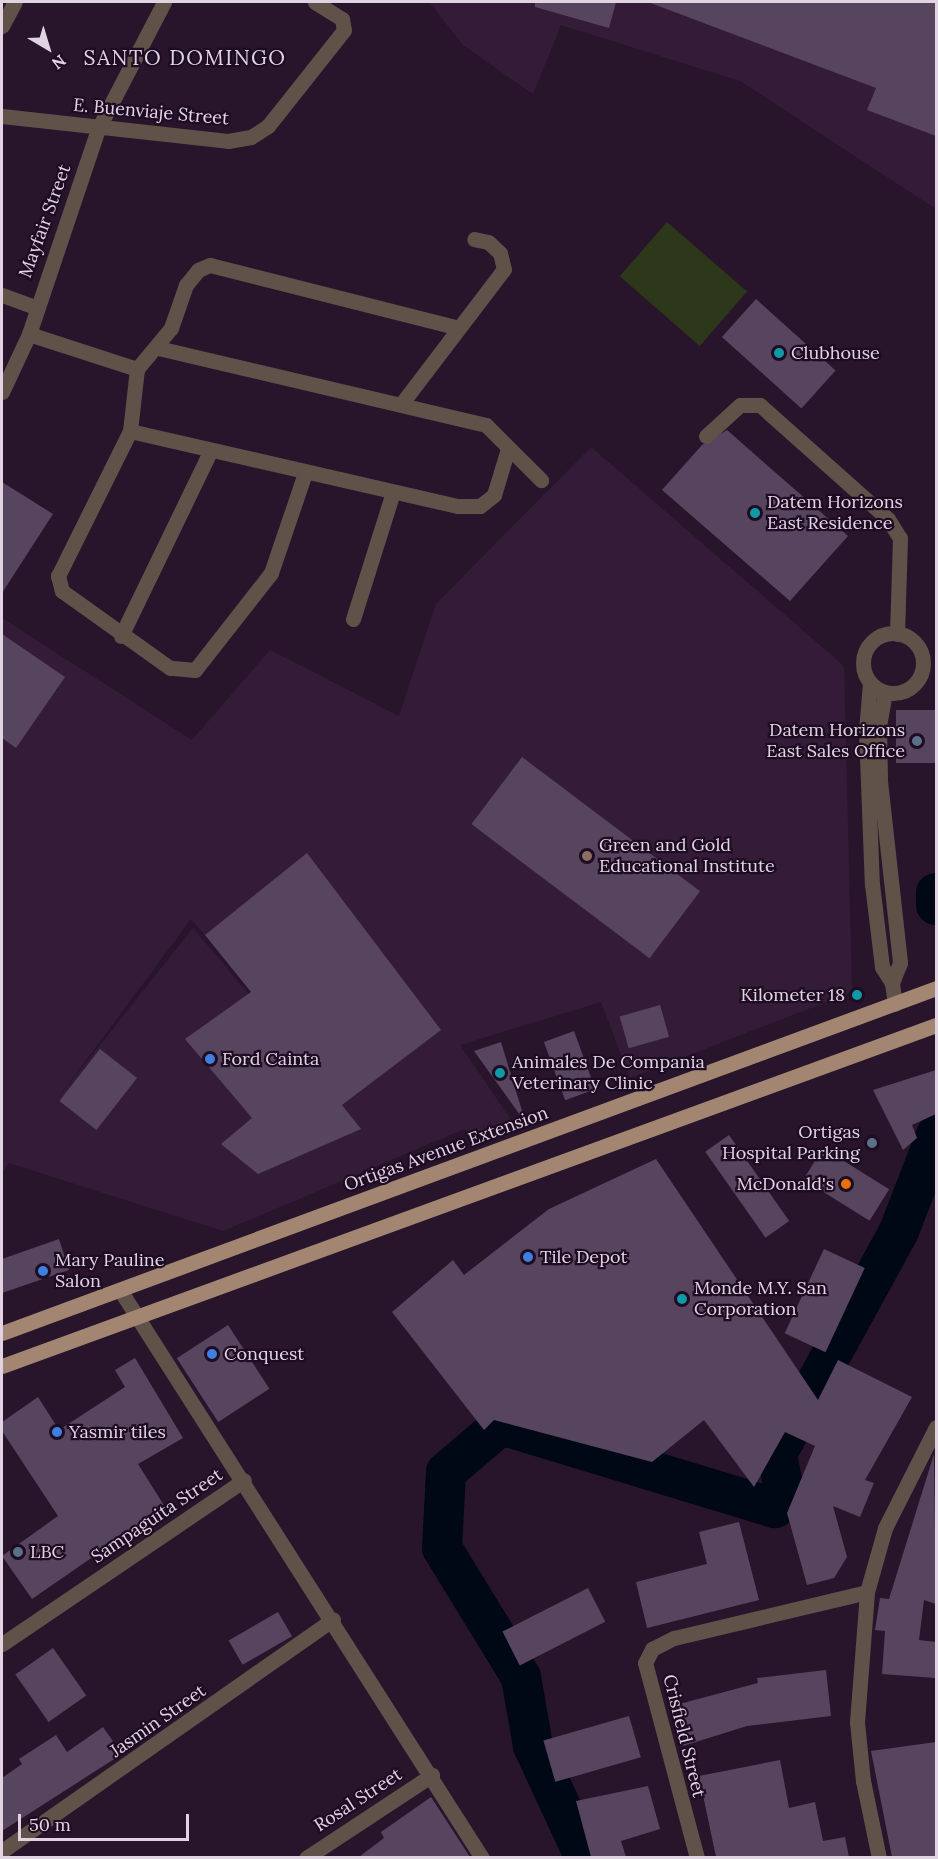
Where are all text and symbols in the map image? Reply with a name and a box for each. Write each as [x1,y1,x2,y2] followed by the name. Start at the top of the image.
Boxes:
[18,18,78,78] north arrow
[83,45,287,71] district label: SANTO DOMINGO
[48,50,70,74] text: N
[72,94,230,130] street label: E. Buenviaje Street
[14,161,76,281] street label: Mayfair Street
[791,342,880,364] place label: Clubhouse
[772,346,786,360] marker: Clubhouse
[767,492,903,534] place label: Datem Horizons East Residence
[748,506,762,520] marker: Datem Horizons East Residence
[766,720,905,762] place label: Datem Horizons East Sales Office
[910,734,924,748] marker: Datem Horizons East Sales Office
[599,835,775,878] place label: Green and Gold Educational Institute
[580,849,594,863] marker: Green and Gold Educational Institute
[741,984,845,1006] place label: Kilometer 18
[850,988,864,1002] marker: Kilometer 18
[222,1048,319,1070] place label: Ford Cainta
[203,1052,217,1066] marker: Ford Cainta
[512,1052,705,1094] place label: Animales De Compania Veterinary Clinic
[493,1066,507,1080] marker: Animales De Compania Veterinary Clinic
[341,1102,551,1196] street label: Ortigas Avenue Extension
[722,1122,860,1164] place label: Ortigas Hospital Parking
[865,1136,879,1150] marker: Ortigas Hospital Parking
[736,1173,834,1195] place label: McDonald's
[839,1177,853,1191] marker: McDonald's
[540,1246,627,1268] place label: Tile Depot
[55,1250,164,1292] place label: Mary Pauline Salon
[521,1250,535,1264] marker: Tile Depot
[36,1264,50,1278] marker: Mary Pauline Salon
[694,1278,827,1320] place label: Monde M.Y. San Corporation
[675,1292,689,1306] marker: Monde M.Y. San Corporation
[224,1343,304,1365] place label: Conquest
[205,1347,219,1361] marker: Conquest
[69,1421,166,1443] place label: Yasmir tiles
[50,1425,64,1439] marker: Yasmir tiles
[87,1464,227,1568] street label: Sampaguita Street
[30,1541,64,1563] place label: LBC
[11,1545,25,1559] marker: LBC
[658,1672,710,1800] street label: Crisfield Street
[106,1680,210,1762] street label: Jasmin Street
[310,1764,406,1836] street label: Rosal Street
[21,1802,192,1840] scale bar
[29,1813,71,1836] text: 50 m

